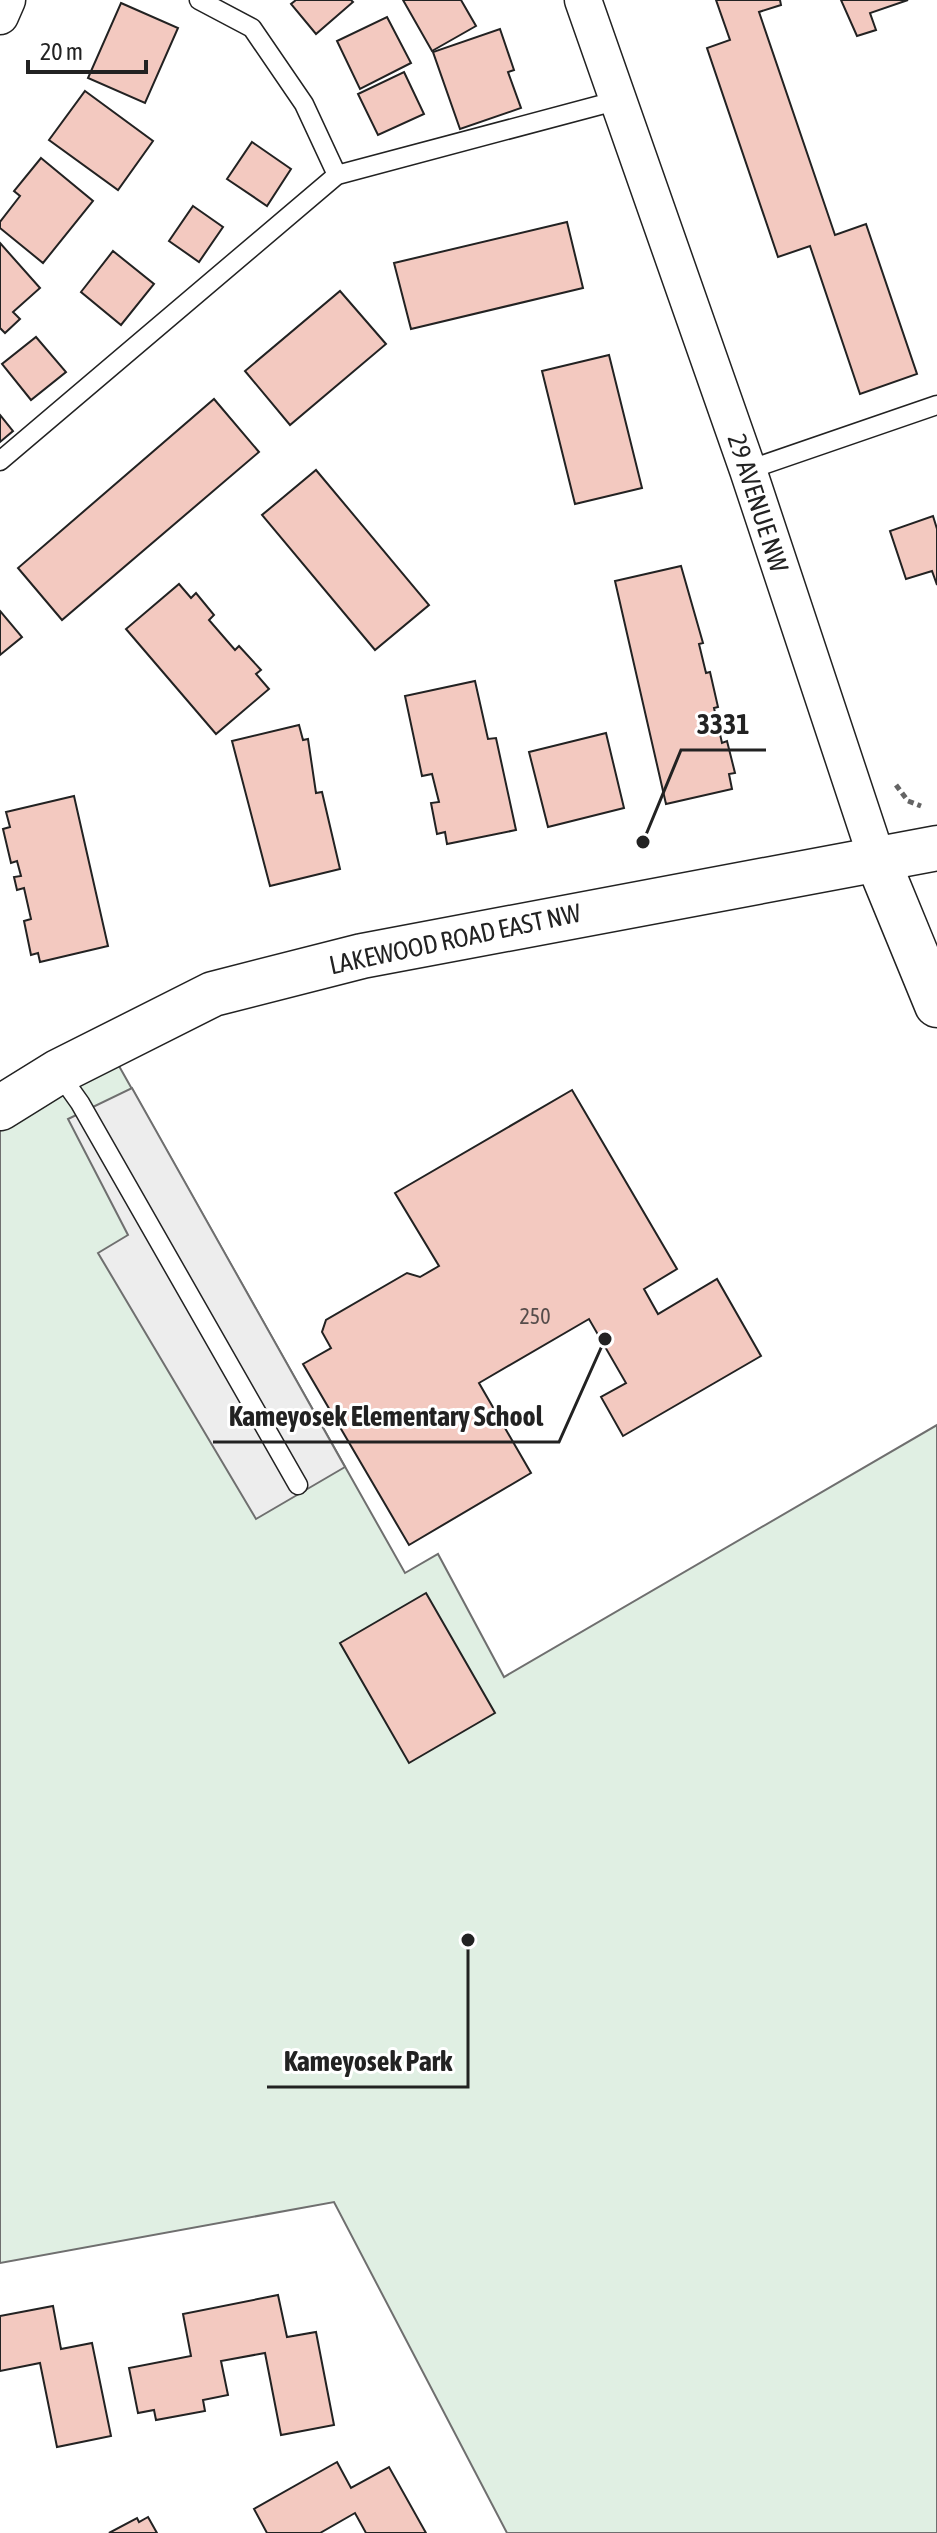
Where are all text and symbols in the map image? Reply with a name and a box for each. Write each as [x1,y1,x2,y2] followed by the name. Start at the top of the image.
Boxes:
[28,24,146,74] scale bar
[40,38,83,65] text: 20 m
[722,430,794,576] street label: 29 AVENUE NW
[681,698,766,750] callout: 3331
[697,708,749,740] text: 3331
[326,898,584,980] street label: LAKEWOOD ROAD EAST NW
[519,1303,551,1329] house number: 250
[213,1390,559,1442] callout: Kameyosek Elementary School
[229,1400,544,1432] text: Kameyosek Elementary School
[267,2035,468,2087] callout: Kameyosek Park
[284,2045,453,2077] text: Kameyosek Park

